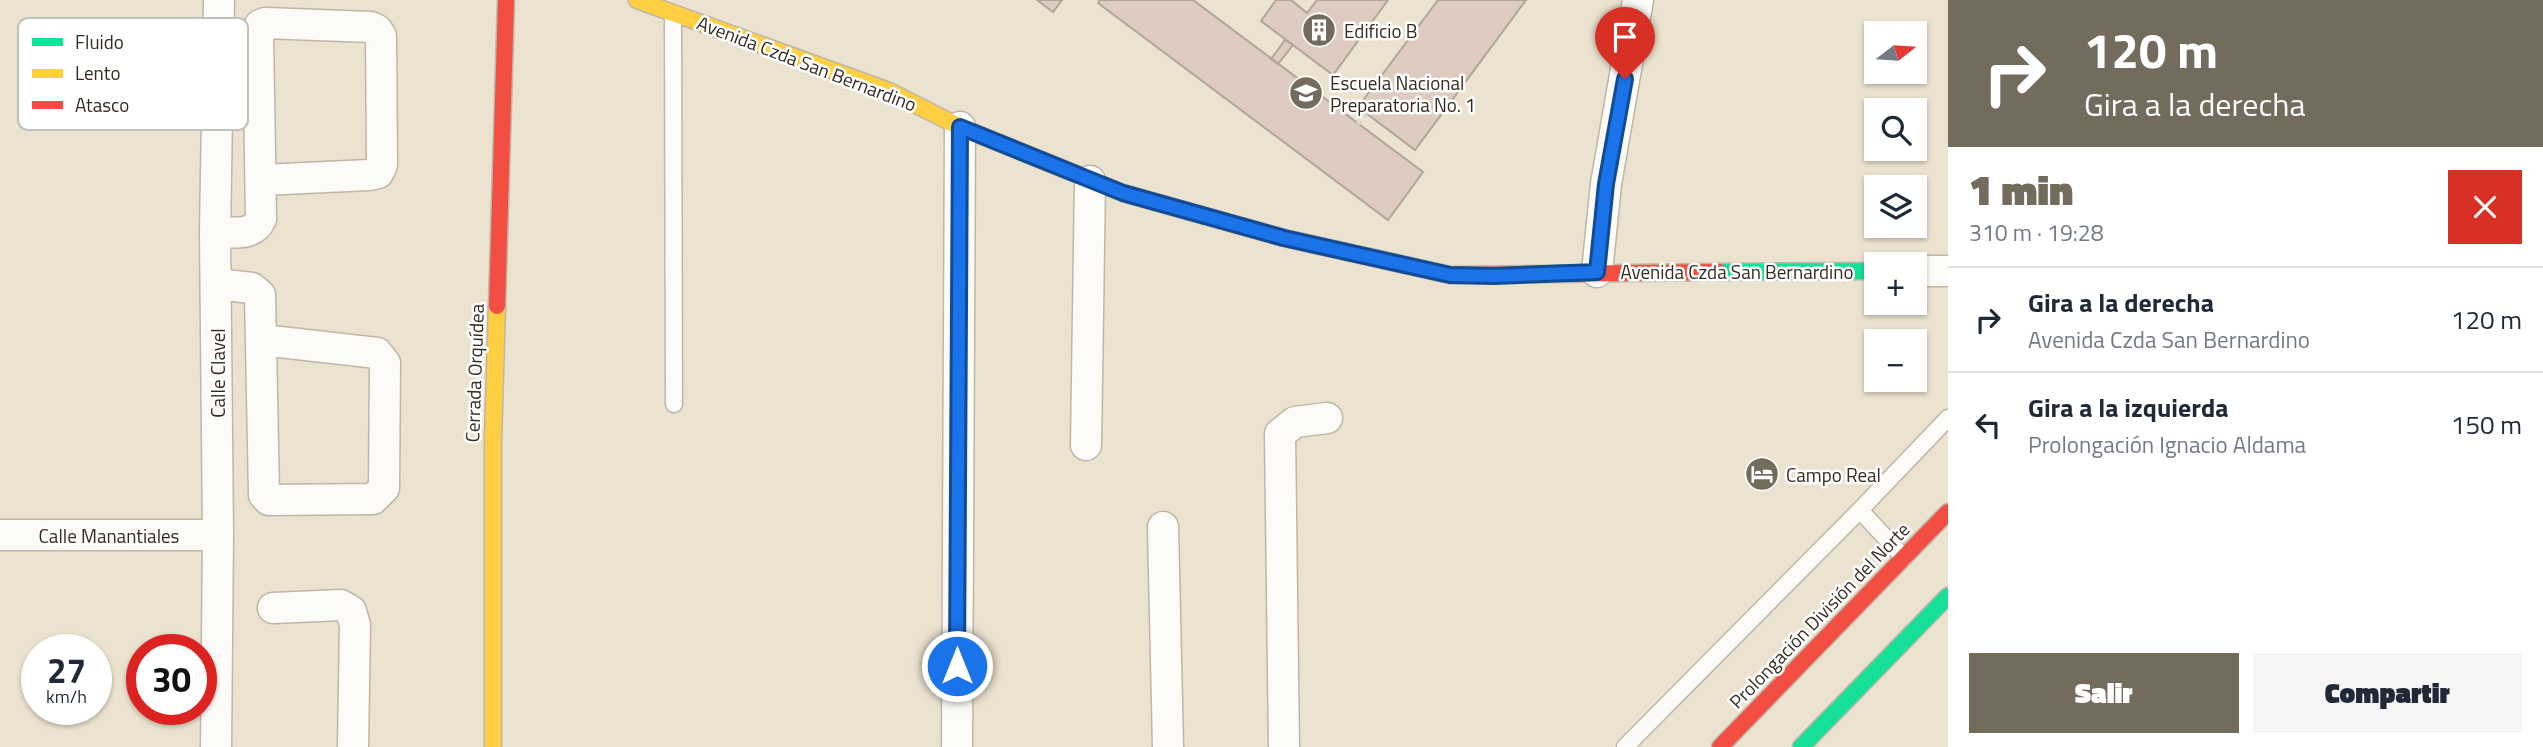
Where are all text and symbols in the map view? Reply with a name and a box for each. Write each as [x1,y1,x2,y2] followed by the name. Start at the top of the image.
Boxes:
[1595,7,1655,79] pin
[693,8,921,118] street label: Avenida Czda San Bernardino
[1300,11,1338,49] building icon: Edificio B
[2084,12,2218,87] text: 120 m
[1344,16,1417,45] place label: Edificio B
[18,18,248,130] legend
[1606,18,1644,56] icon: arrive
[1864,21,1927,84] north arrow
[1864,21,1927,392] map controls
[75,27,124,56] text: Fluido
[1969,28,2060,119] icon: right
[75,58,120,87] text: Lento
[1330,68,1476,119] place label: Escuela Nacional Preparatoria No. 1
[1287,74,1325,112] school or university icon: Escuela Nacional Preparatoria No. 1
[2084,80,2306,128] text: Gira a la derecha
[75,90,129,119] text: Atasco
[1864,98,1927,161] button: search
[1969,157,2073,221] text: 1 min
[2448,170,2522,244] button: close
[1864,175,1927,238] button: layers
[1969,215,2104,250] text: 310 m · 19:28
[1864,252,1927,315] button: +
[1621,257,1853,286] street label: Avenida Czda San Bernardino
[2028,283,2214,322] text: Gira a la derecha
[2451,300,2522,339] text: 120 m
[1969,301,2007,339] icon: right
[457,303,491,443] street label: Cerrada Orquídea
[2028,322,2310,357] text: Avenida Czda San Bernardino
[203,328,232,418] street label: Calle Clavel
[1864,329,1927,392] button: −
[2028,388,2229,427] text: Gira a la izquierda
[2451,405,2522,444] text: 150 m
[1969,406,2007,444] icon: left
[2028,427,2306,462] text: Prolongación Ignacio Aldama
[1743,455,1781,493] hotel icon: Campo Real
[1786,460,1881,489] place label: Campo Real
[1722,515,1916,715] street label: Prolongación División del Norte
[39,521,180,550] street label: Calle Manantiales
[920,629,994,703] position arrow
[126,634,217,725] speed limit sign: 30
[47,643,86,697] text: 27
[1969,653,2239,733] button: Salir
[2253,653,2522,733] button: Compartir
[46,683,87,710] text: km/h

